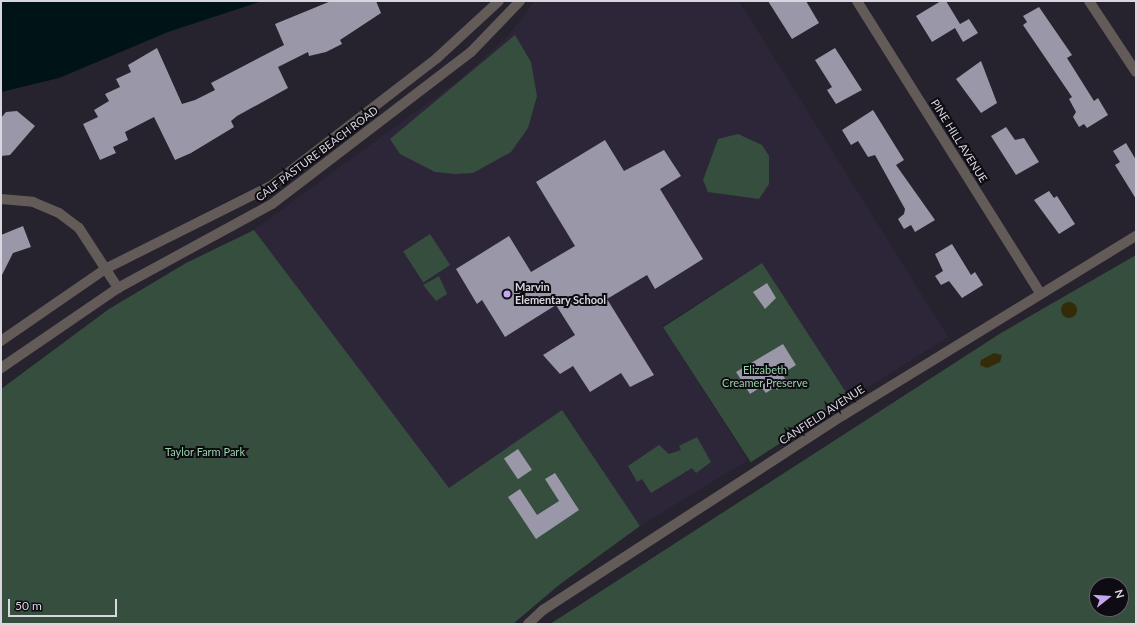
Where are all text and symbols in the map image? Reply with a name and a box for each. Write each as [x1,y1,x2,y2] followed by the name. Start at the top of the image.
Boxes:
[928,97,990,185] street label: PINE HILL AVENUE
[253,104,381,204] street label: CALF PASTURE BEACH ROAD
[515,281,606,307] place label: Marvin Elementary School
[502,289,512,299] marker: Marvin Elementary School
[722,364,808,390] park label: Elizabeth Creamer Preserve
[777,382,867,448] street label: CANFIELD AVENUE
[165,445,245,459] park label: Taylor Farm Park
[1089,577,1129,617] north arrow
[1113,588,1127,600] text: N
[10,591,119,617] scale bar
[15,598,42,613] text: 50 m

